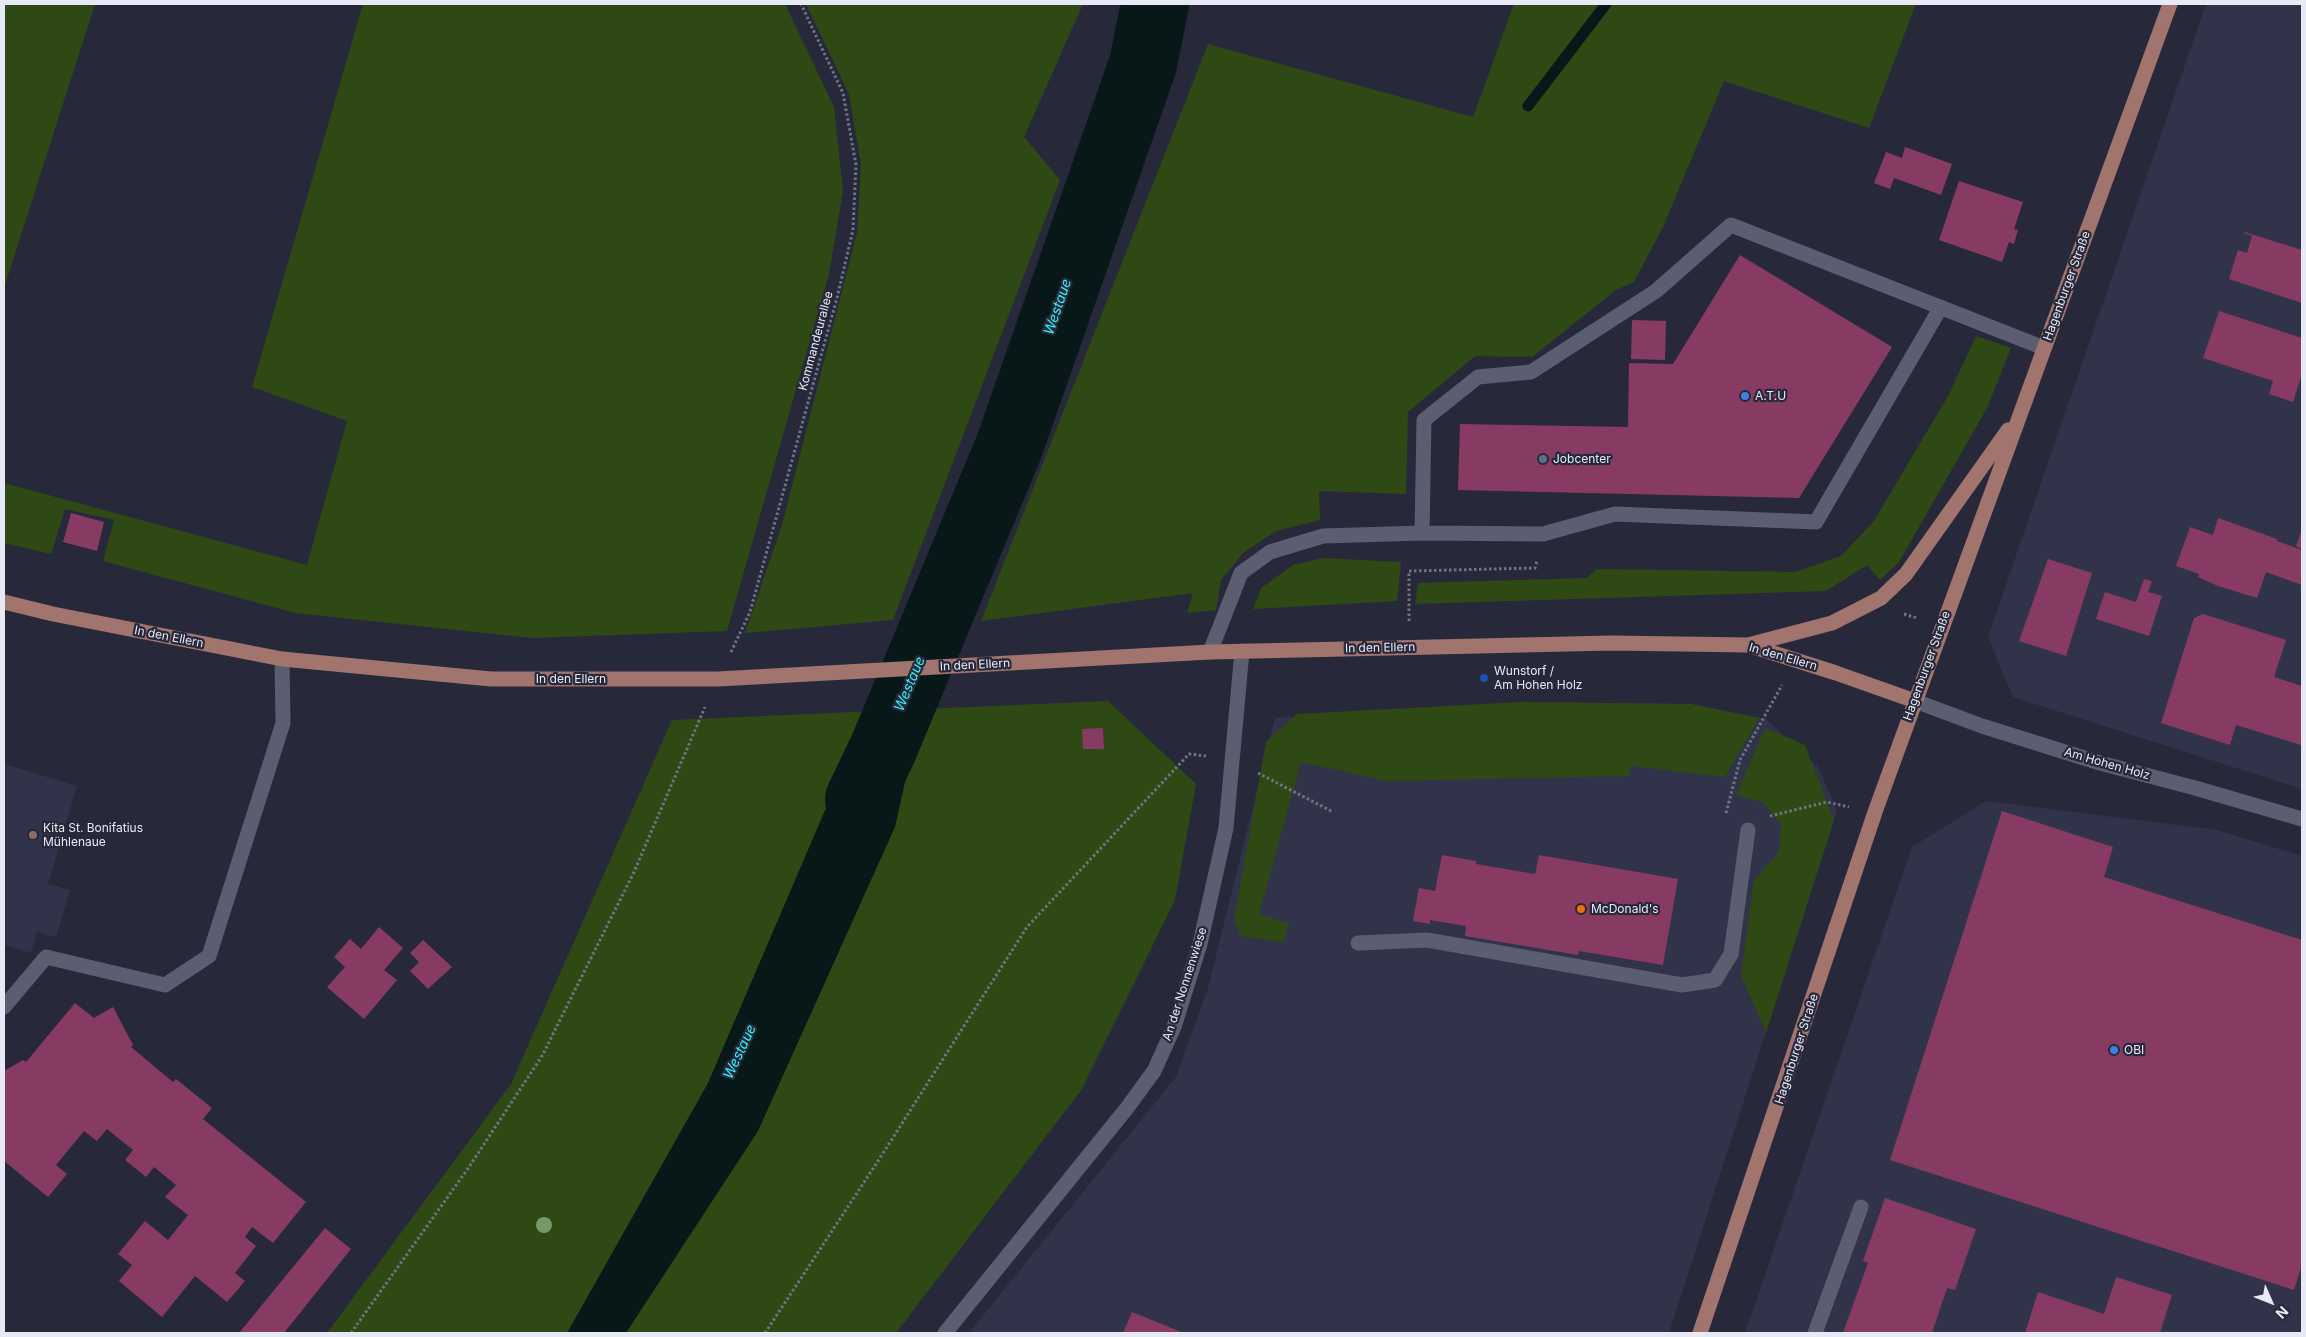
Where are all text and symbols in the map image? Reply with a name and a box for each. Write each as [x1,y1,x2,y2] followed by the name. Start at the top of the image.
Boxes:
[2041,229,2093,343] street label: Hagenburger Straße
[1041,277,1075,337] water label: Westaue
[796,290,836,392] street label: Kommandeurallee
[1755,389,1786,403] place label: A.T.U
[1739,390,1751,402] marker: A.T.U
[1553,452,1611,466] place label: Jobcenter
[1537,453,1549,465] marker: Jobcenter
[1901,609,1953,723] street label: Hagenburger Straße
[133,623,205,651] street label: In den Ellern
[1345,640,1415,656] street label: In den Ellern
[1747,640,1819,674] street label: In den Ellern
[891,654,929,714] water label: Westaue
[940,656,1010,674] street label: In den Ellern
[1494,664,1582,692] place label: Wunstorf / Am Hohen Holz
[536,672,606,686] street label: In den Ellern
[1478,672,1490,684] marker: Wunstorf / Am Hohen Holz
[2062,745,2152,783] street label: Am Hohen Holz
[43,821,143,849] place label: Kita St. Bonifatius Mühlenaue
[27,829,39,841] marker: Kita St. Bonifatius Mühlenaue
[1591,902,1659,916] place label: McDonald's
[1575,903,1587,915] marker: McDonald's
[1160,925,1210,1043] street label: An der Nonnenwiese
[1772,992,1822,1106] street label: Hagenburger Straße
[720,1022,760,1082] water label: Westaue
[2124,1043,2144,1057] place label: OBI
[2108,1044,2120,1056] marker: OBI
[2246,1277,2296,1327] north arrow
[2272,1303,2292,1323] text: N

